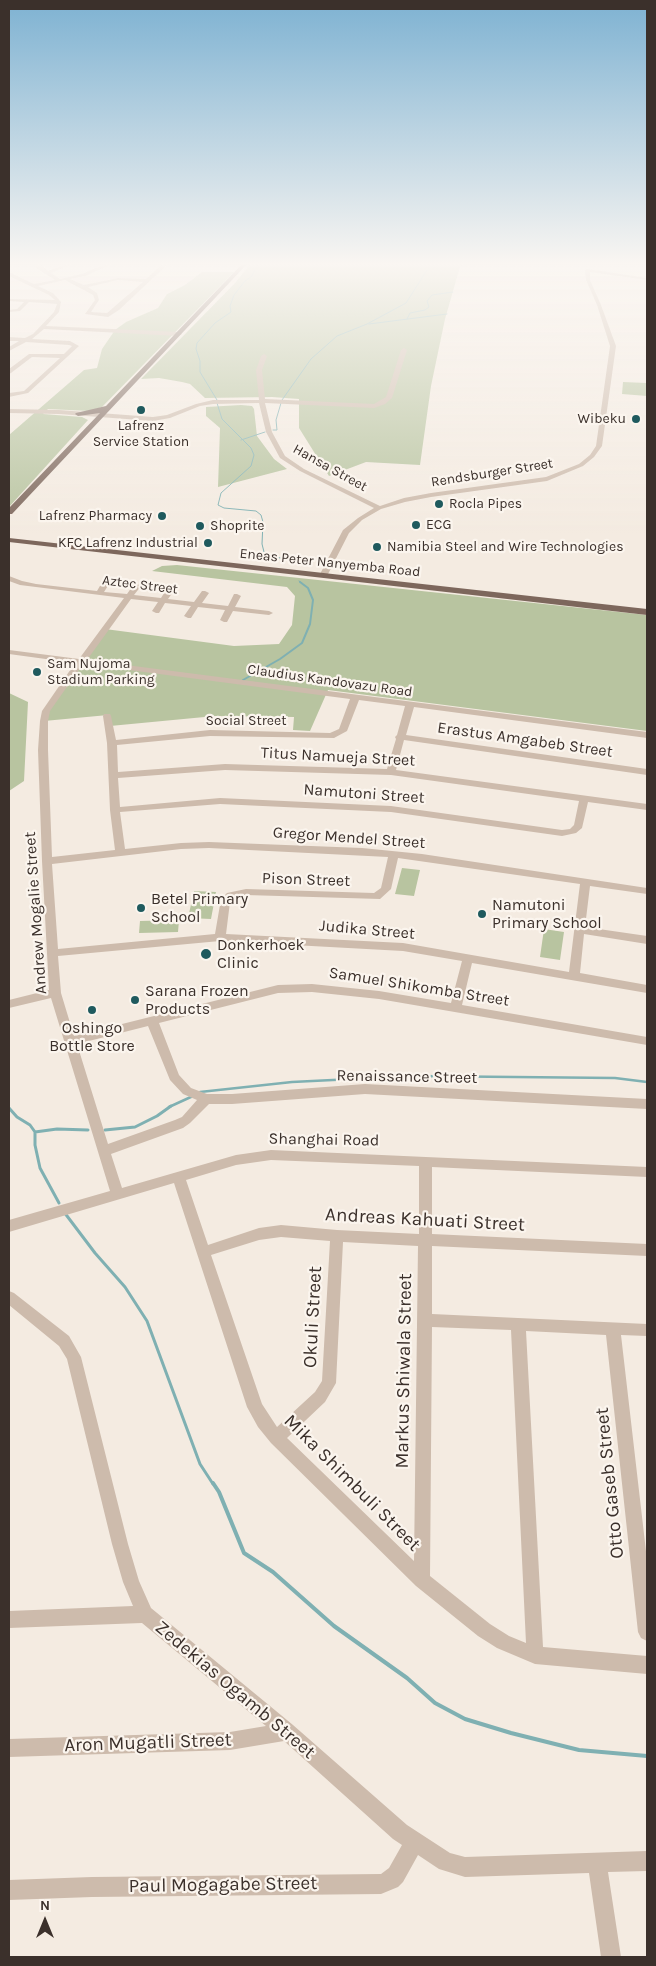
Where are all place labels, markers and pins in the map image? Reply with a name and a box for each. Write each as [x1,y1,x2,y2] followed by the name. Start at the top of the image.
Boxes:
[135,404,147,416] marker: Lafrenz Service Station
[577,411,626,427] place label: Wibeku
[630,413,642,425] marker: Wibeku
[93,418,189,451] place label: Lafrenz Service Station
[449,496,522,512] place label: Rocla Pipes
[433,498,445,510] marker: Rocla Pipes
[39,508,152,524] place label: Lafrenz Pharmacy
[156,510,168,522] marker: Lafrenz Pharmacy
[426,517,451,533] place label: ECG
[210,518,264,534] place label: Shoprite
[410,519,422,531] marker: ECG
[194,520,206,532] marker: Shoprite
[58,535,198,551] place label: KFC Lafrenz Industrial
[202,537,214,549] marker: KFC Lafrenz Industrial
[387,539,624,555] place label: Namibia Steel and Wire Technologies
[371,541,383,553] marker: Namibia Steel and Wire Technologies
[47,656,155,689] place label: Sam Nujoma Stadium Parking
[31,666,43,678] marker: Sam Nujoma Stadium Parking
[151,889,248,927] place label: Betel Primary School
[492,895,602,933] place label: Namutoni Primary School
[135,902,147,914] marker: Betel Primary School
[476,908,488,920] marker: Namutoni Primary School
[217,935,305,973] place label: Donkerhoek Clinic
[199,947,213,961] marker: Donkerhoek Clinic
[145,981,249,1019] place label: Sarana Frozen Products
[129,994,141,1006] marker: Sarana Frozen Products
[86,1004,98,1016] marker: Oshingo Bottle Store
[49,1018,135,1056] place label: Oshingo Bottle Store

